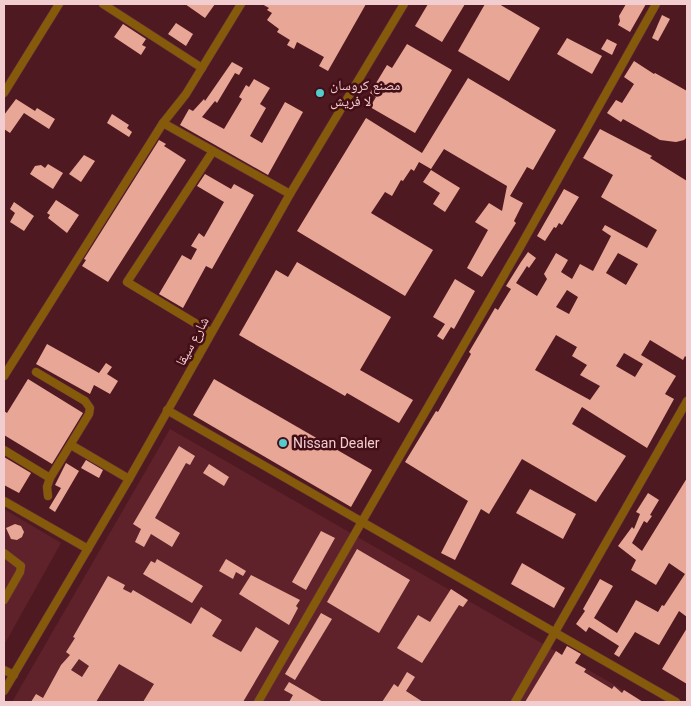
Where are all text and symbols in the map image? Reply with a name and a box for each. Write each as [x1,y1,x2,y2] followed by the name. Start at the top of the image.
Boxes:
[330,77,401,110] place label: مصنع كروسان لا فريش
[314,87,326,99] marker: مصنع كروسان لا فريش
[172,314,214,369] street label: شارع سيقا
[293,435,380,451] place label: Nissan Dealer
[277,437,289,449] marker: Nissan Dealer

